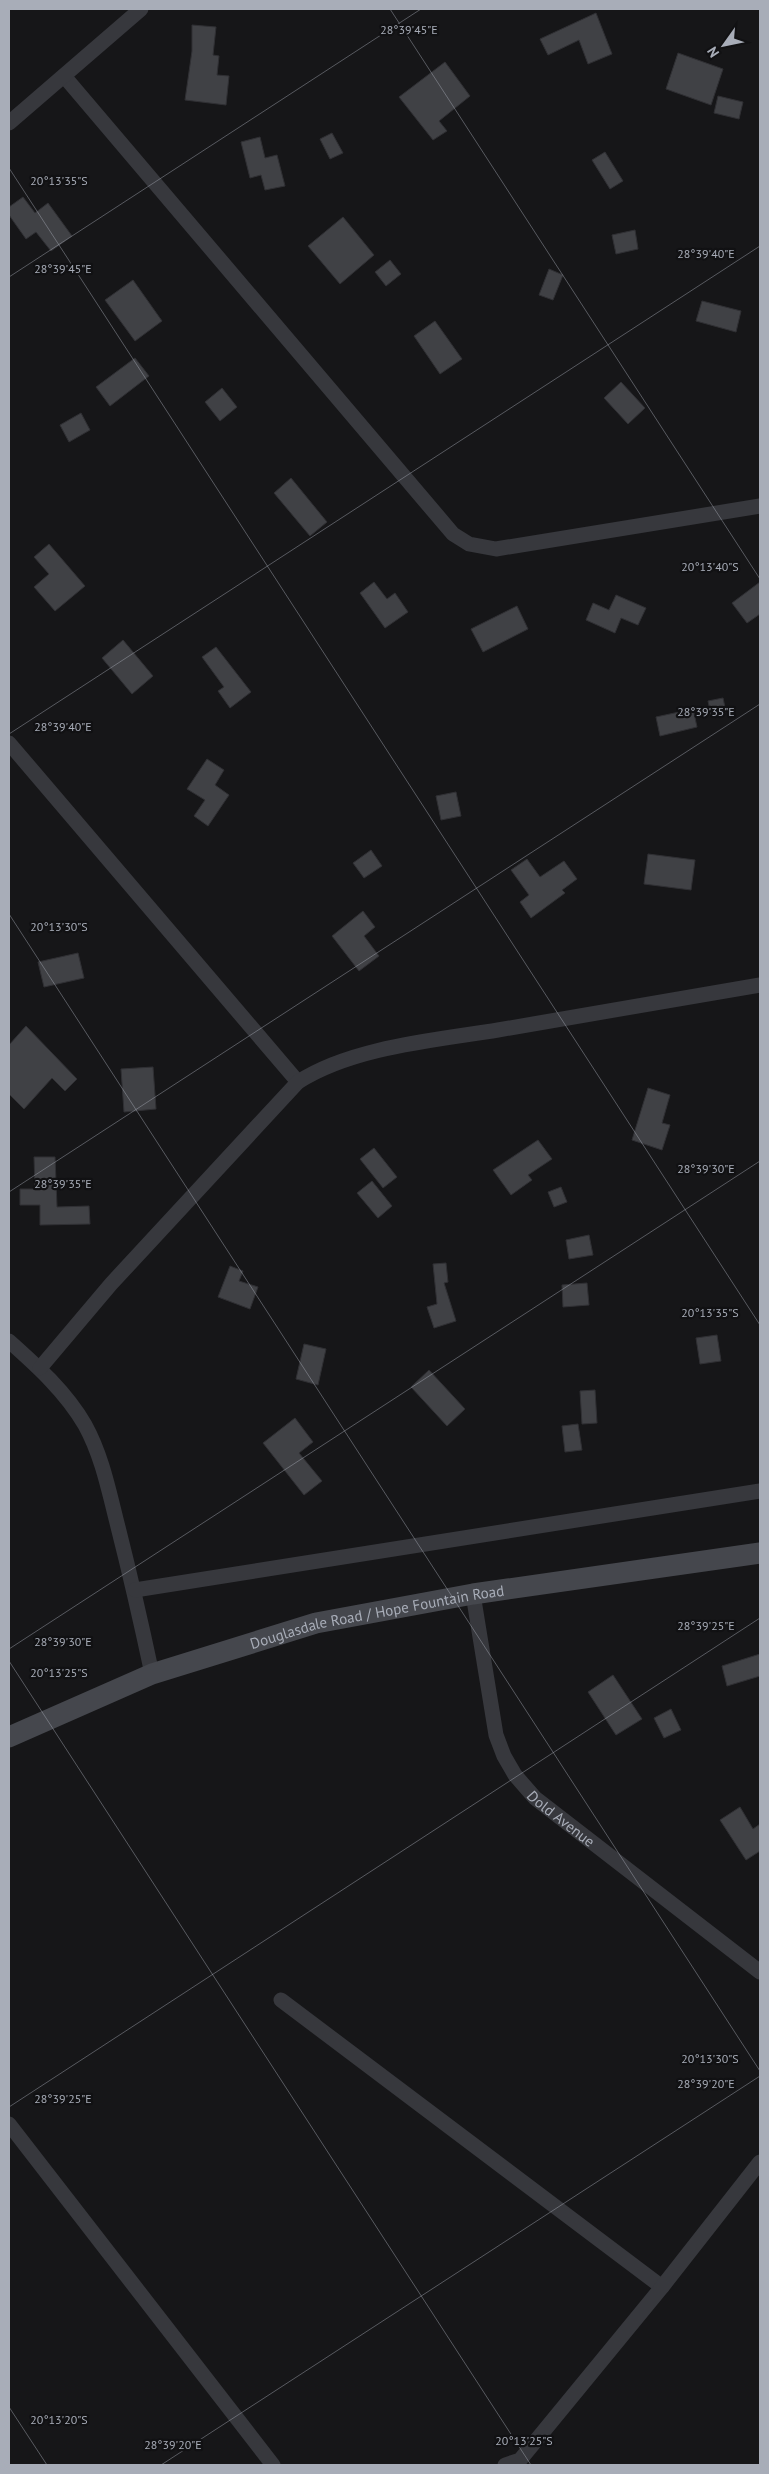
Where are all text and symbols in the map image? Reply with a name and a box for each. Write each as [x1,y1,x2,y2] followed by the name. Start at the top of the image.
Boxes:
[699,20,749,70] north arrow
[380,22,438,37] text: 28°39'45"E
[703,43,723,61] text: N
[30,173,88,188] text: 20°13'35"S
[677,246,735,261] text: 28°39'40"E
[34,261,92,276] text: 28°39'45"E
[681,559,739,574] text: 20°13'40"S
[677,704,735,719] text: 28°39'35"E
[34,719,92,734] text: 28°39'40"E
[30,919,88,934] text: 20°13'30"S
[677,1161,735,1176] text: 28°39'30"E
[34,1176,92,1191] text: 28°39'35"E
[681,1305,739,1320] text: 20°13'35"S
[248,1580,505,1652] street label: Douglasdale Road / Hope Fountain Road
[677,1618,735,1633] text: 28°39'25"E
[34,1634,92,1649] text: 28°39'30"E
[30,1665,88,1680] text: 20°13'25"S
[523,1786,599,1851] street label: Dold Avenue
[681,2051,739,2066] text: 20°13'30"S
[677,2076,735,2091] text: 28°39'20"E
[34,2091,92,2106] text: 28°39'25"E
[30,2412,88,2427] text: 20°13'20"S
[495,2433,553,2448] text: 20°13'25"S
[144,2437,202,2452] text: 28°39'20"E

